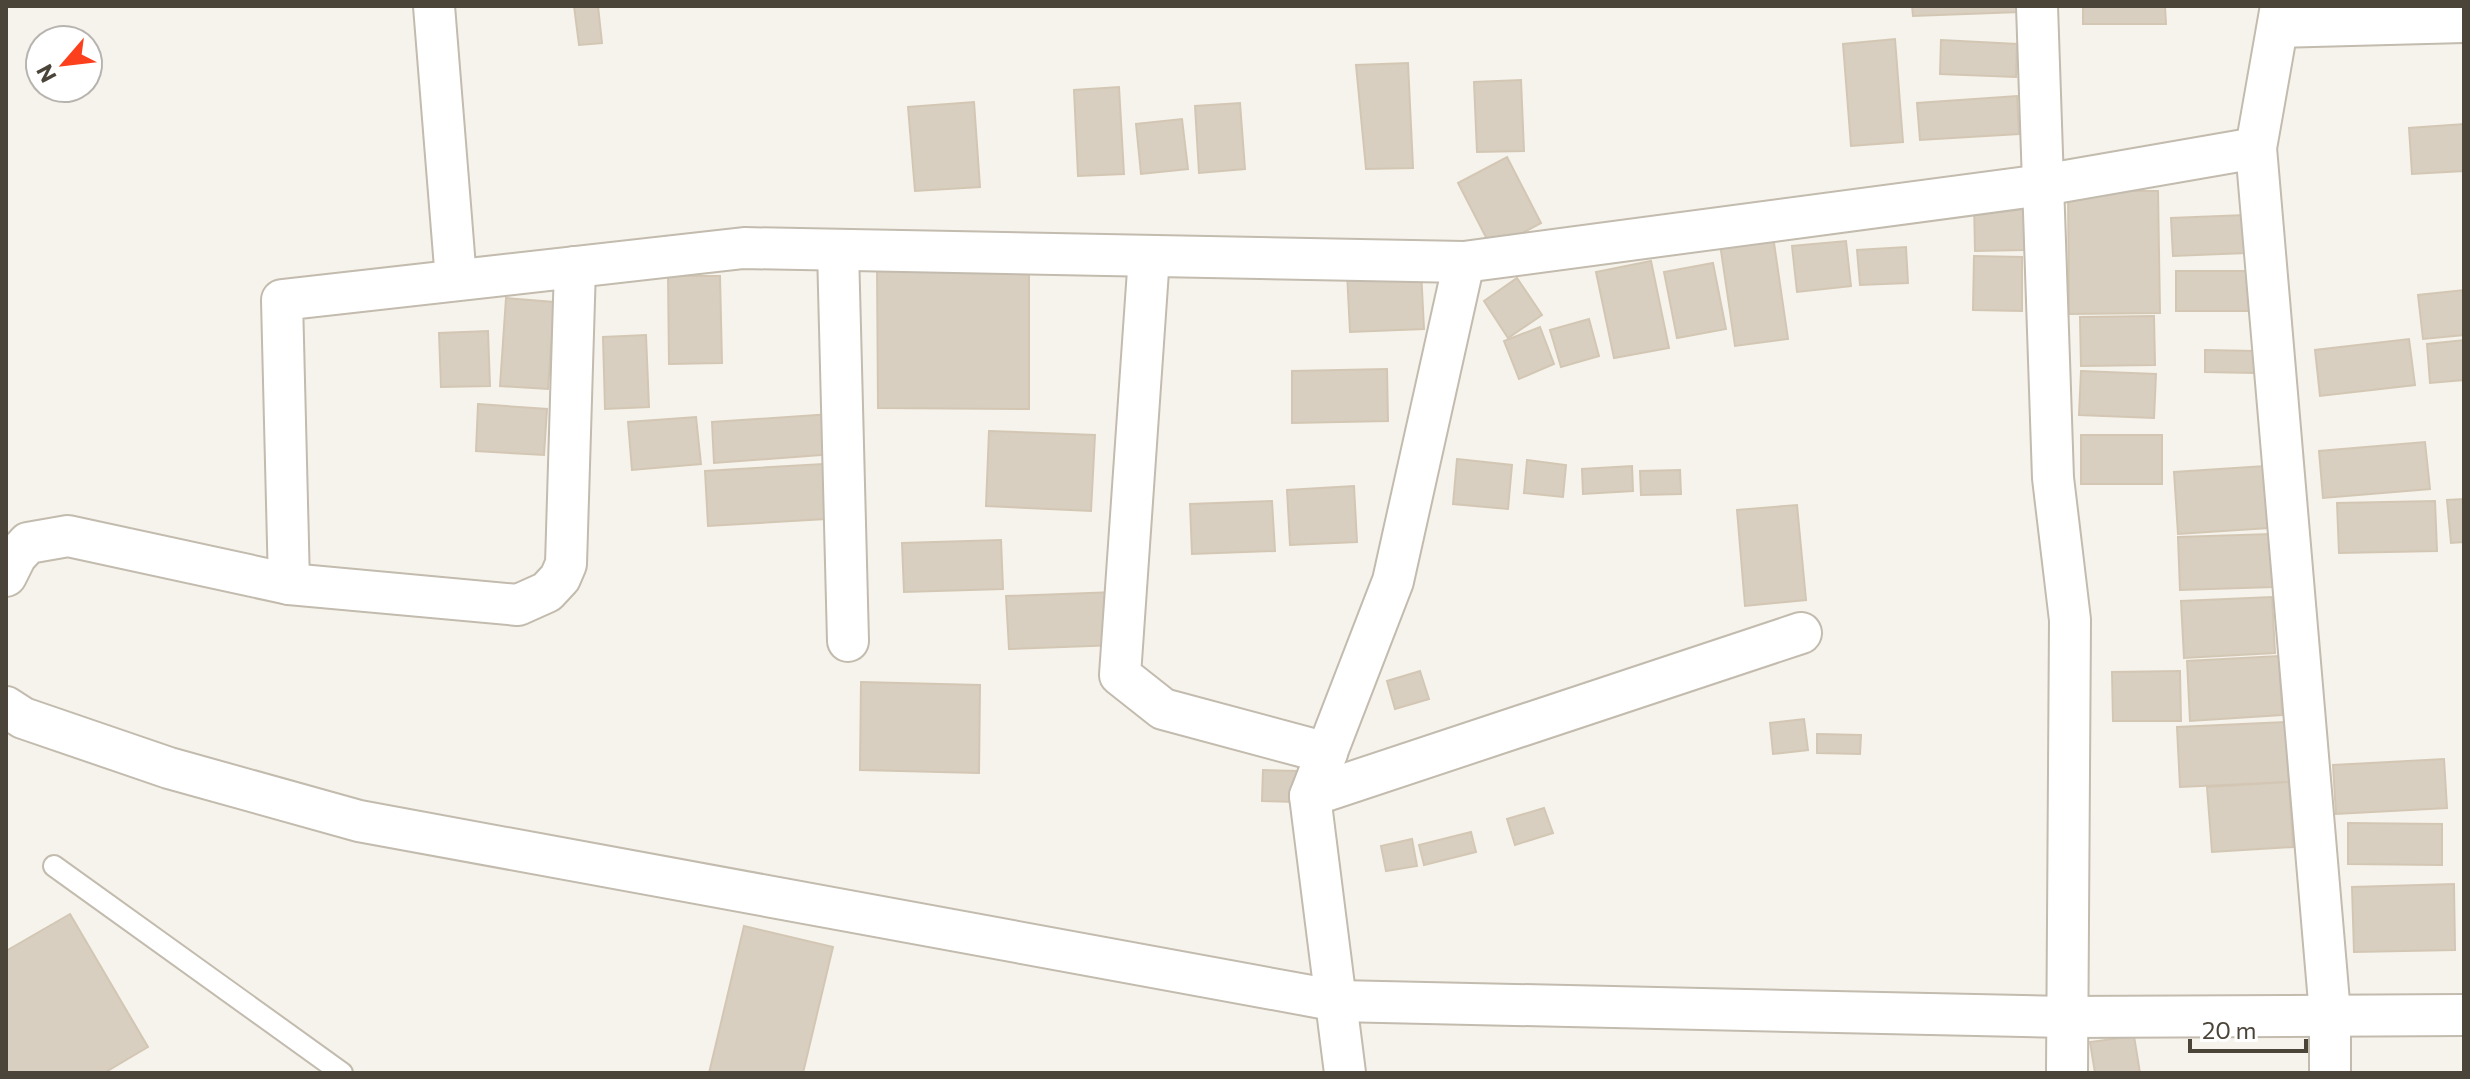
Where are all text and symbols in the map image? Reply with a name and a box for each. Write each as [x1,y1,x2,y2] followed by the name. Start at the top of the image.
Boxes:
[24,24,104,104] north arrow
[30,60,62,87] text: N
[2190,1003,2306,1053] scale bar
[2202,1015,2256,1044] text: 20 m

